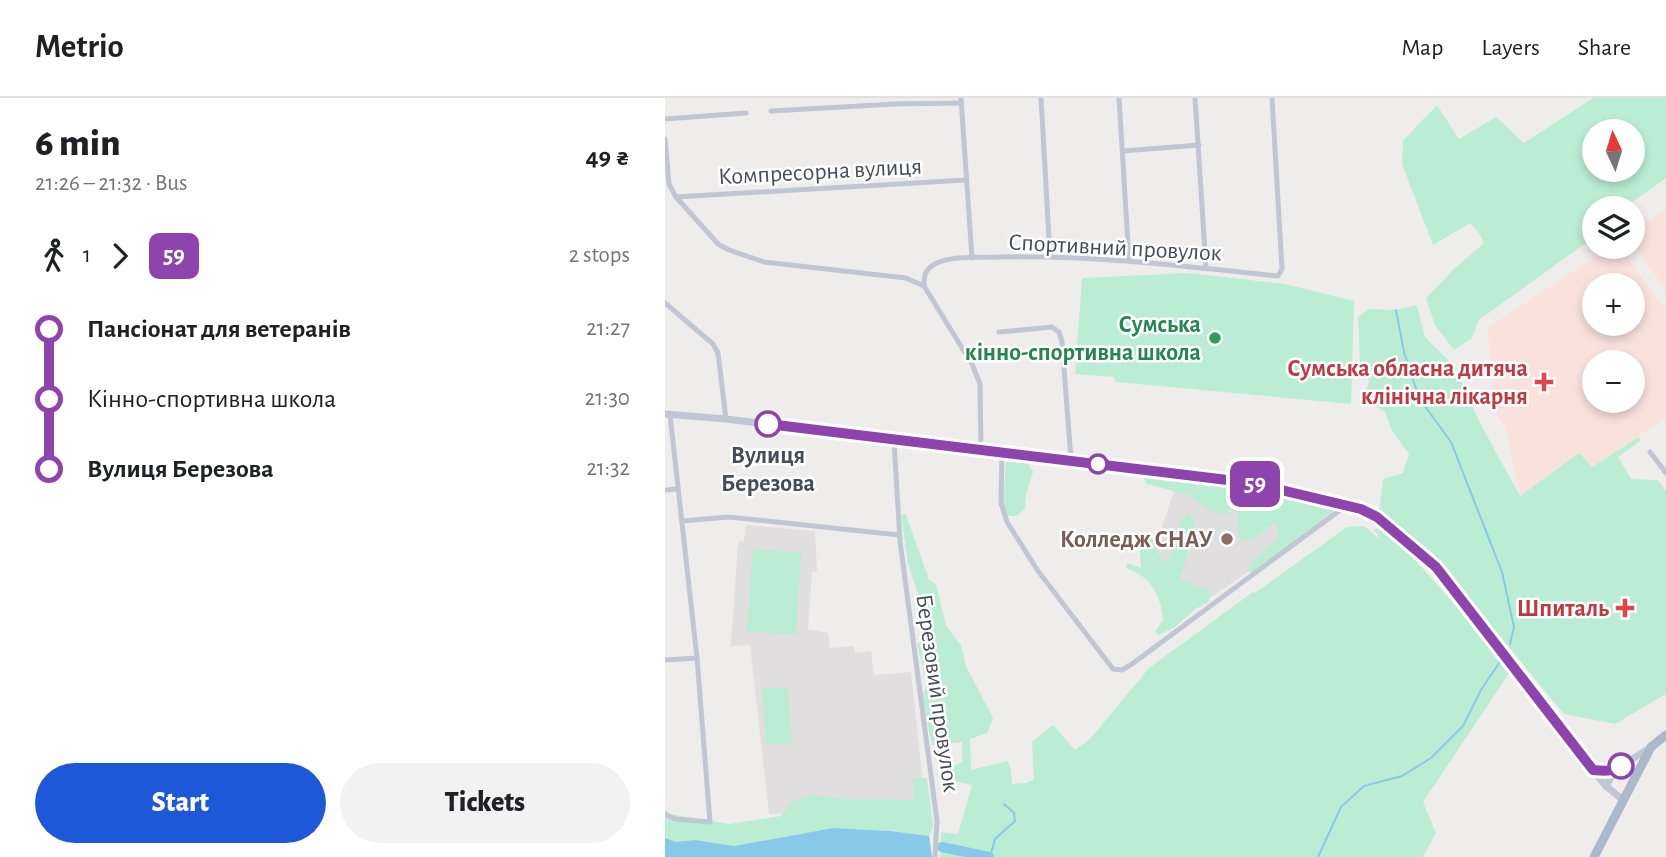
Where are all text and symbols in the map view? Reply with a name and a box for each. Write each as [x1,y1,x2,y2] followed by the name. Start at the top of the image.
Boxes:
[35,31,124,64] text: Metrio
[1401,36,1443,60] text: Map
[1481,36,1540,60] text: Layers
[1578,36,1631,60] text: Share
[1582,119,1645,182] north arrow
[1582,119,1645,413] map controls
[35,125,121,163] text: 6 min
[585,144,630,170] text: 49 ₴
[717,155,923,189] street label: Компресорна вулиця
[35,172,188,195] text: 21:26 – 21:32 · Bus
[1582,196,1645,259] button: layers
[1008,230,1222,266] street label: Спортивний провулок
[35,237,73,275] icon: walk
[101,237,139,275] icon: forward
[83,244,91,267] text: 1
[163,244,185,268] text: 59
[569,244,630,267] text: 2 stops
[1582,273,1645,336] button: +
[965,313,1201,365] place label: Сумська кінно-спортивна школа
[87,316,351,342] text: Пансіонат для ветеранів
[586,317,630,340] text: 21:27
[1207,330,1223,346] marker: Сумська кінно-спортивна школа
[1582,350,1645,413] button: −
[1287,357,1528,409] place label: Сумська обласна дитяча клінічна лікарня
[1534,372,1554,392] marker: Сумська обласна дитяча клінічна лікарня
[87,386,336,412] text: Кінно-спортивна школа
[585,387,630,410] text: 21:30
[755,411,781,437] marker: Вулиця Березова
[721,444,815,496] place label: Вулиця Березова
[1088,454,1108,474] unlabelled marker
[87,456,274,482] text: Вулиця Березова
[586,457,630,480] text: 21:32
[1223,461,1287,507] line badge: 59
[1244,472,1266,496] text: 59
[1060,528,1213,552] place label: Колледж СНАУ
[1219,531,1235,547] marker: Колледж СНАУ
[911,593,963,794] street label: Березовий провулок
[1517,597,1609,621] place label: Шпиталь
[1615,598,1635,618] marker: Шпиталь
[1608,753,1634,779] unlabelled marker
[35,763,326,843] button: Start
[340,763,630,843] button: Tickets

